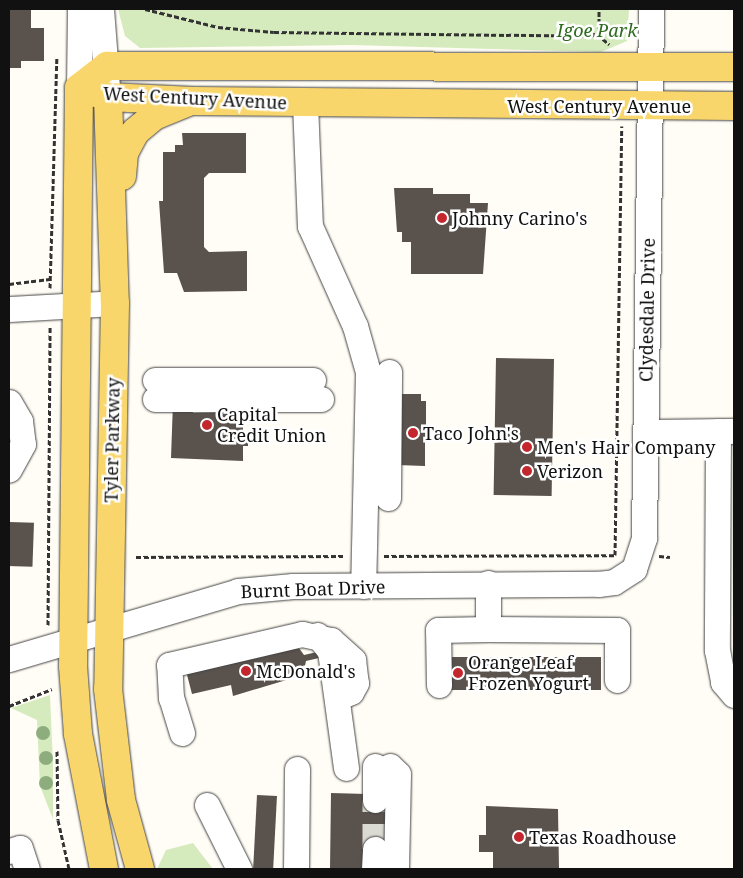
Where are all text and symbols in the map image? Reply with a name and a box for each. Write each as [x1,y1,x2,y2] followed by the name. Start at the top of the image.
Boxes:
[557,19,637,41] park label: Igoe Park
[102,82,288,114] street label: West Century Avenue
[507,95,691,117] street label: West Century Avenue
[452,207,587,229] place label: Johnny Carino's
[436,212,448,224] marker: Johnny Carino's
[635,238,659,382] street label: Clydesdale Drive
[100,377,124,503] street label: Tyler Parkway
[217,404,326,446] place label: Capital Credit Union
[201,419,213,431] marker: Capital Credit Union
[423,422,519,444] place label: Taco John's
[407,427,419,439] marker: Taco John's
[537,436,716,458] place label: Men's Hair Company
[521,441,533,453] marker: Men's Hair Company
[537,460,603,482] place label: Verizon
[521,465,533,477] marker: Verizon
[240,576,386,602] street label: Burnt Boat Drive
[468,652,589,694] place label: Orange Leaf Frozen Yogurt
[256,660,356,682] place label: McDonald's
[240,665,252,677] marker: McDonald's
[452,667,464,679] marker: Orange Leaf Frozen Yogurt
[529,826,676,848] place label: Texas Roadhouse
[513,831,525,843] marker: Texas Roadhouse

